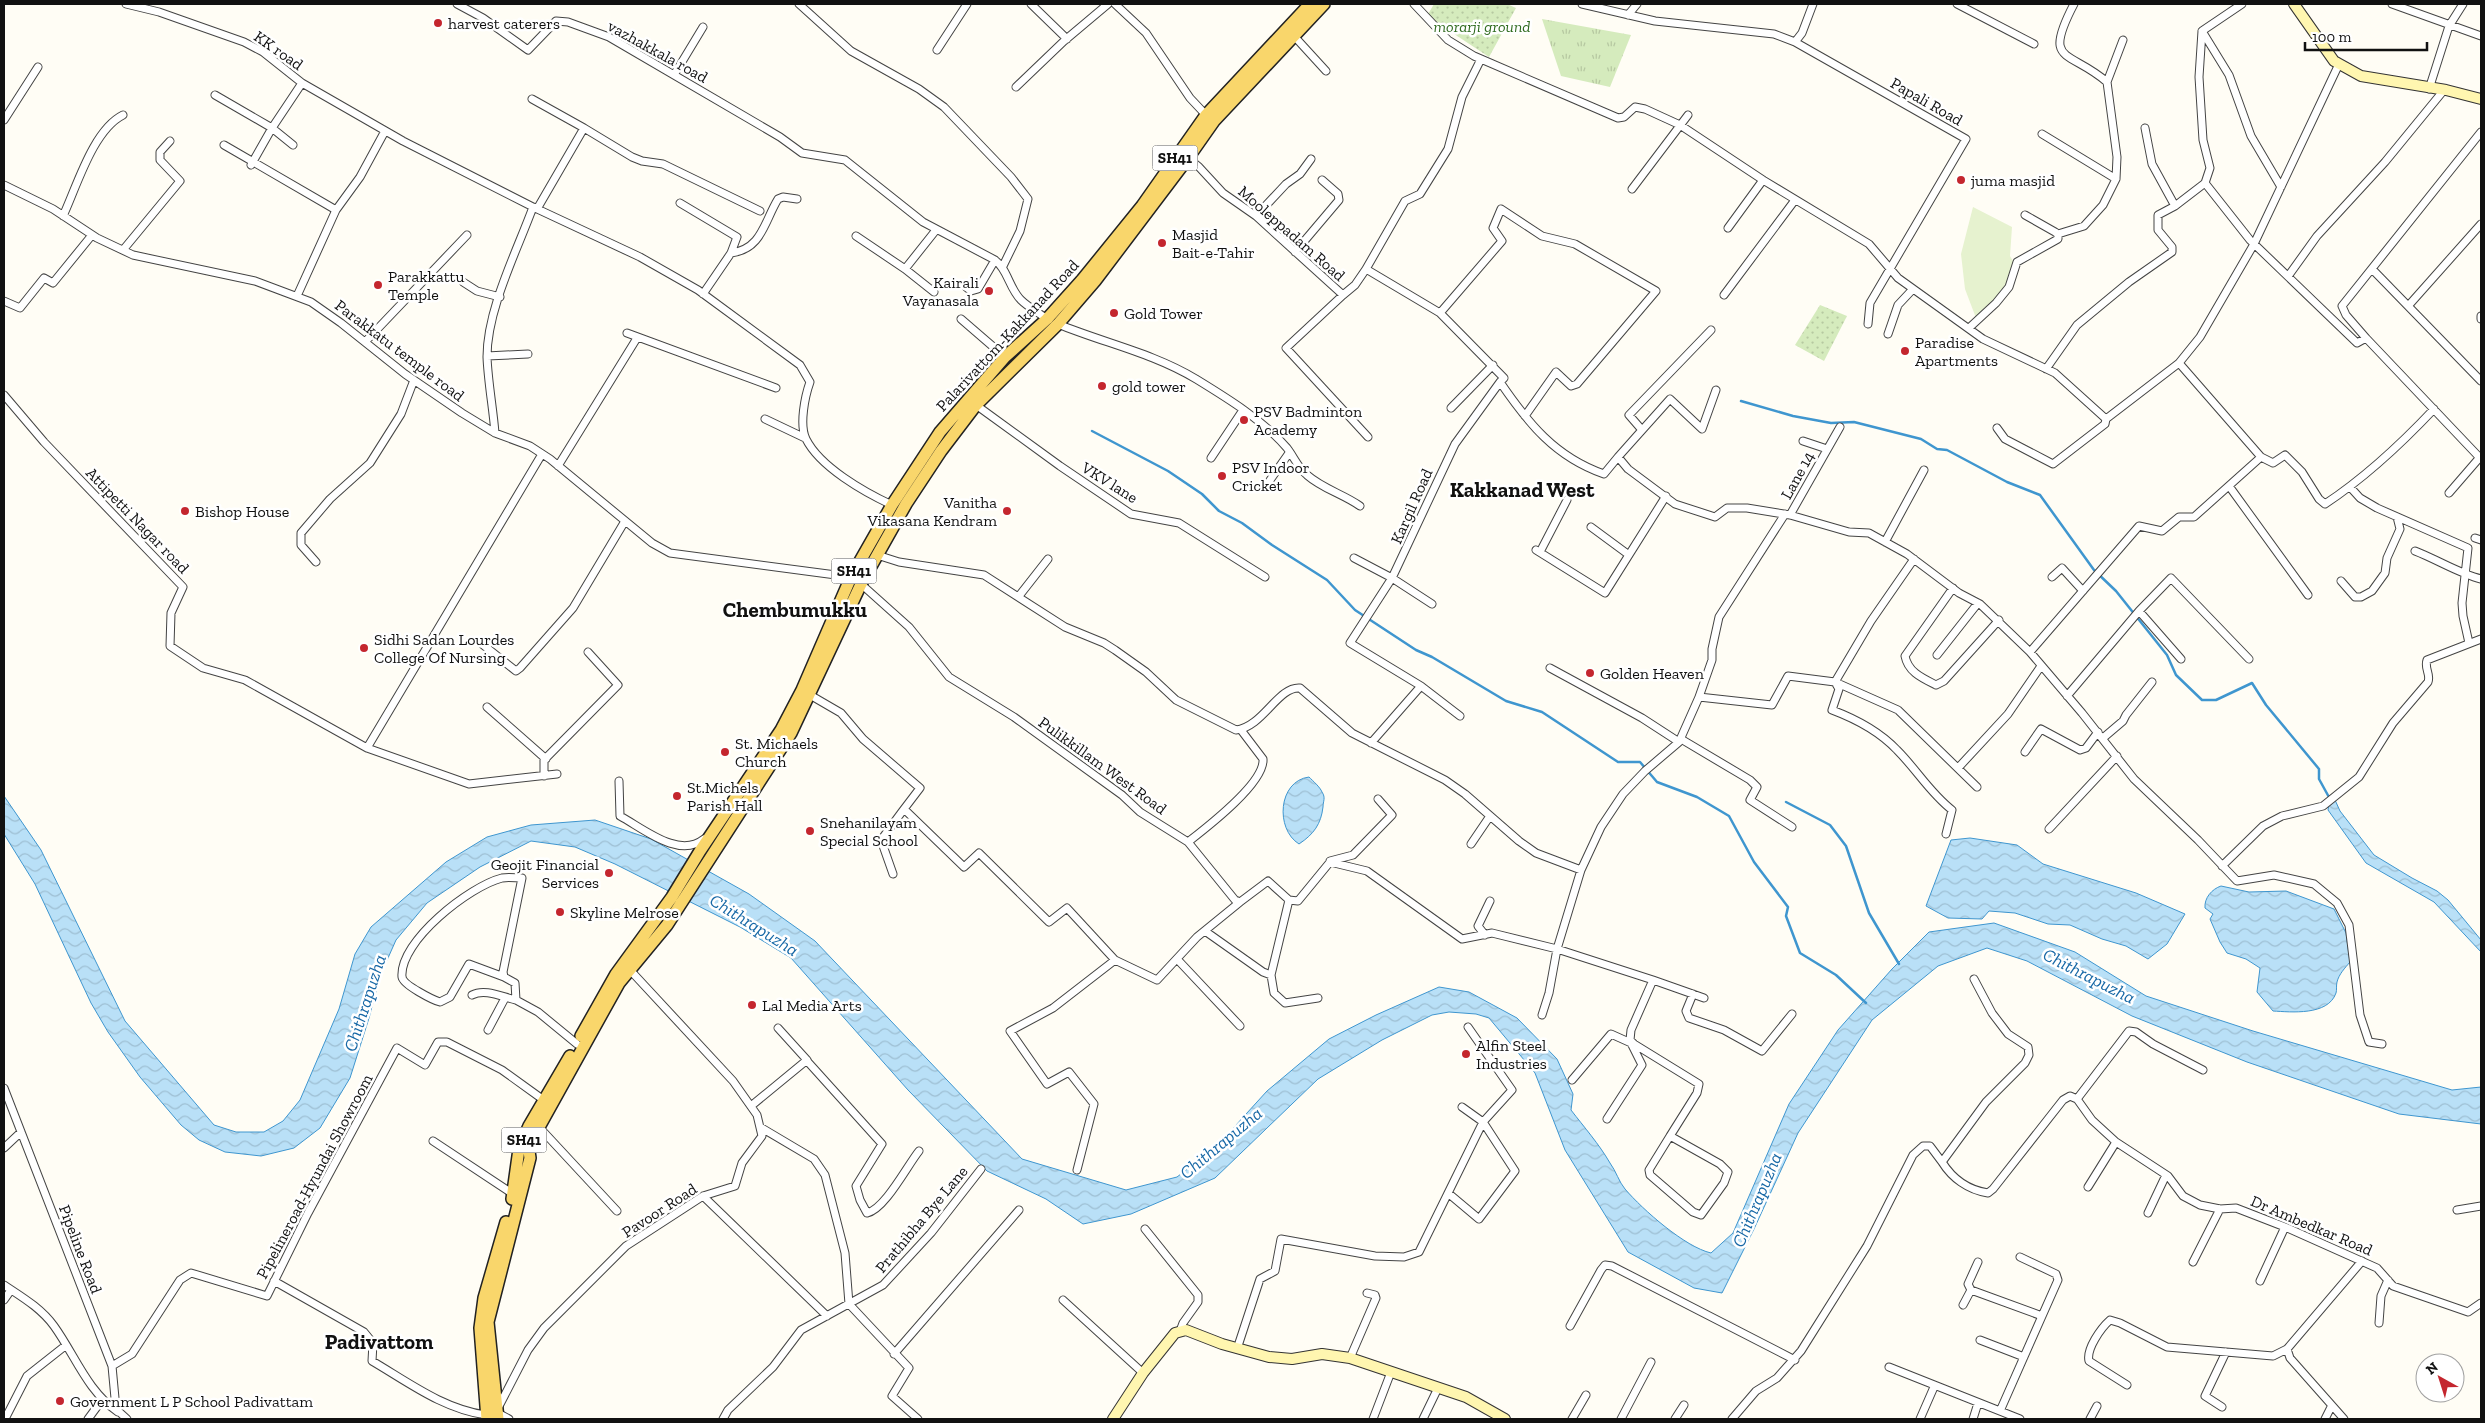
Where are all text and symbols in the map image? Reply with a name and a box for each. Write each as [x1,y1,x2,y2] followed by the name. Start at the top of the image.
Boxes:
[448,14,560,33] place label: harvest caterers
[604,16,711,87] street label: vazhakkala road
[432,17,444,29] marker: harvest caterers
[1434,17,1530,36] park label: morarji ground
[2305,20,2428,52] scale bar
[251,27,307,74] street label: KK road
[2312,28,2351,46] text: 100 m
[1887,73,1966,130] street label: Papali Road
[1152,146,1198,170] road number: SH41
[1970,171,2055,190] place label: juma masjid
[1955,174,1967,186] marker: juma masjid
[1234,182,1349,285] street label: Mooleppadam Road
[1172,225,1255,262] place label: Masjid Bait-e-Tahir
[1156,237,1168,249] marker: Masjid Bait-e-Tahir
[932,255,1083,415] street label: Palarivattom-Kakkanad Road
[388,267,465,304] place label: Parakkattu Temple
[902,273,980,310] place label: Kairali Vayanasala
[372,279,384,291] marker: Parakkattu Temple
[983,285,995,297] marker: Kairali Vayanasala
[331,296,468,405] street label: Parakkatu temple road
[1124,304,1203,323] place label: Gold Tower
[1108,307,1120,319] marker: Gold Tower
[1915,333,1998,370] place label: Paradise Apartments
[1899,345,1911,357] marker: Paradise Apartments
[1112,377,1186,396] place label: gold tower
[1096,380,1108,392] marker: gold tower
[1254,402,1363,439] place label: PSV Badminton Academy
[1238,414,1250,426] marker: PSV Badminton Academy
[1777,448,1818,502] street label: Lane 14
[1077,457,1141,507] street label: VKV lane
[1232,458,1310,495] place label: PSV Indoor Cricket
[82,463,193,577] street label: Attipetti Nagar road
[1386,465,1437,547] street label: Kargil Road
[1216,470,1228,482] marker: PSV Indoor Cricket
[1450,477,1595,502] district label: Kakkanad West
[866,493,997,530] place label: Vanitha Vikasana Kendram
[195,502,289,521] place label: Bishop House
[179,505,191,517] marker: Bishop House
[1001,505,1013,517] marker: Vanitha Vikasana Kendram
[832,558,876,584] road number: SH41
[723,597,867,622] district label: Chembumukku
[374,630,514,667] place label: Sidhi Sadan Lourdes College Of Nursing
[358,642,370,654] marker: Sidhi Sadan Lourdes College Of Nursing
[1600,664,1705,683] place label: Golden Heaven
[1584,667,1596,679] marker: Golden Heaven
[1035,712,1171,818] street label: Pulikkillam West Road
[735,734,818,771] place label: St. Michaels Church
[719,746,731,758] marker: St. Michaels Church
[687,778,763,815] place label: St.Michels Parish Hall
[671,790,683,802] marker: St.Michels Parish Hall
[820,813,918,850] place label: Snehanilayam Special School
[804,825,816,837] marker: Snehanilayam Special School
[491,855,599,892] place label: Geojit Financial Services
[603,867,615,879] marker: Geojit Financial Services
[706,889,802,961] water label: Chithrapuzha
[570,903,679,922] place label: Skyline Melrose
[554,906,566,918] marker: Skyline Melrose
[2039,943,2139,1009] water label: Chithrapuzha
[339,952,391,1054] water label: Chithrapuzha
[762,996,862,1015] place label: Lal Media Arts
[746,999,758,1011] marker: Lal Media Arts
[1476,1036,1547,1073] place label: Alfin Steel Industries
[1460,1048,1472,1060] marker: Alfin Steel Industries
[252,1071,377,1282] street label: Pipelineroad-Hyundai Showroom
[1175,1102,1267,1184] water label: Chithrapuzha
[502,1128,546,1152] road number: SH41
[1727,1149,1787,1251] water label: Chithrapuzha
[871,1162,972,1277] street label: Prathibha Bye Lane
[618,1179,700,1242] street label: Pavoor Road
[2248,1191,2376,1260] street label: Dr Ambedkar Road
[55,1202,106,1296] street label: Pipeline Road
[325,1329,434,1354] district label: Padivattom
[2415,1353,2465,1403] north arrow
[2423,1358,2442,1378] text: N
[70,1392,313,1411] place label: Government L P School Padivattam
[54,1395,66,1407] marker: Government L P School Padivattam

